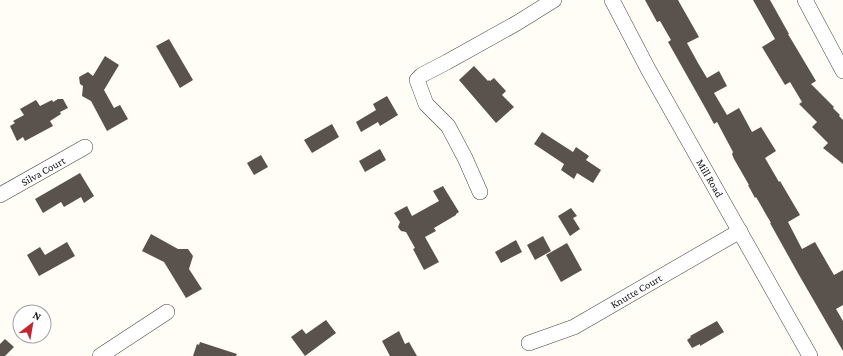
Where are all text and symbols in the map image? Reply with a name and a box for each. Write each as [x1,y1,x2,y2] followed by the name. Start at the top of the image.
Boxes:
[19,154,67,188] street label: Silva Court
[694,157,726,199] street label: Mill Road
[608,271,664,311] street label: Knutte Court
[12,304,52,344] north arrow
[31,308,44,323] text: N

